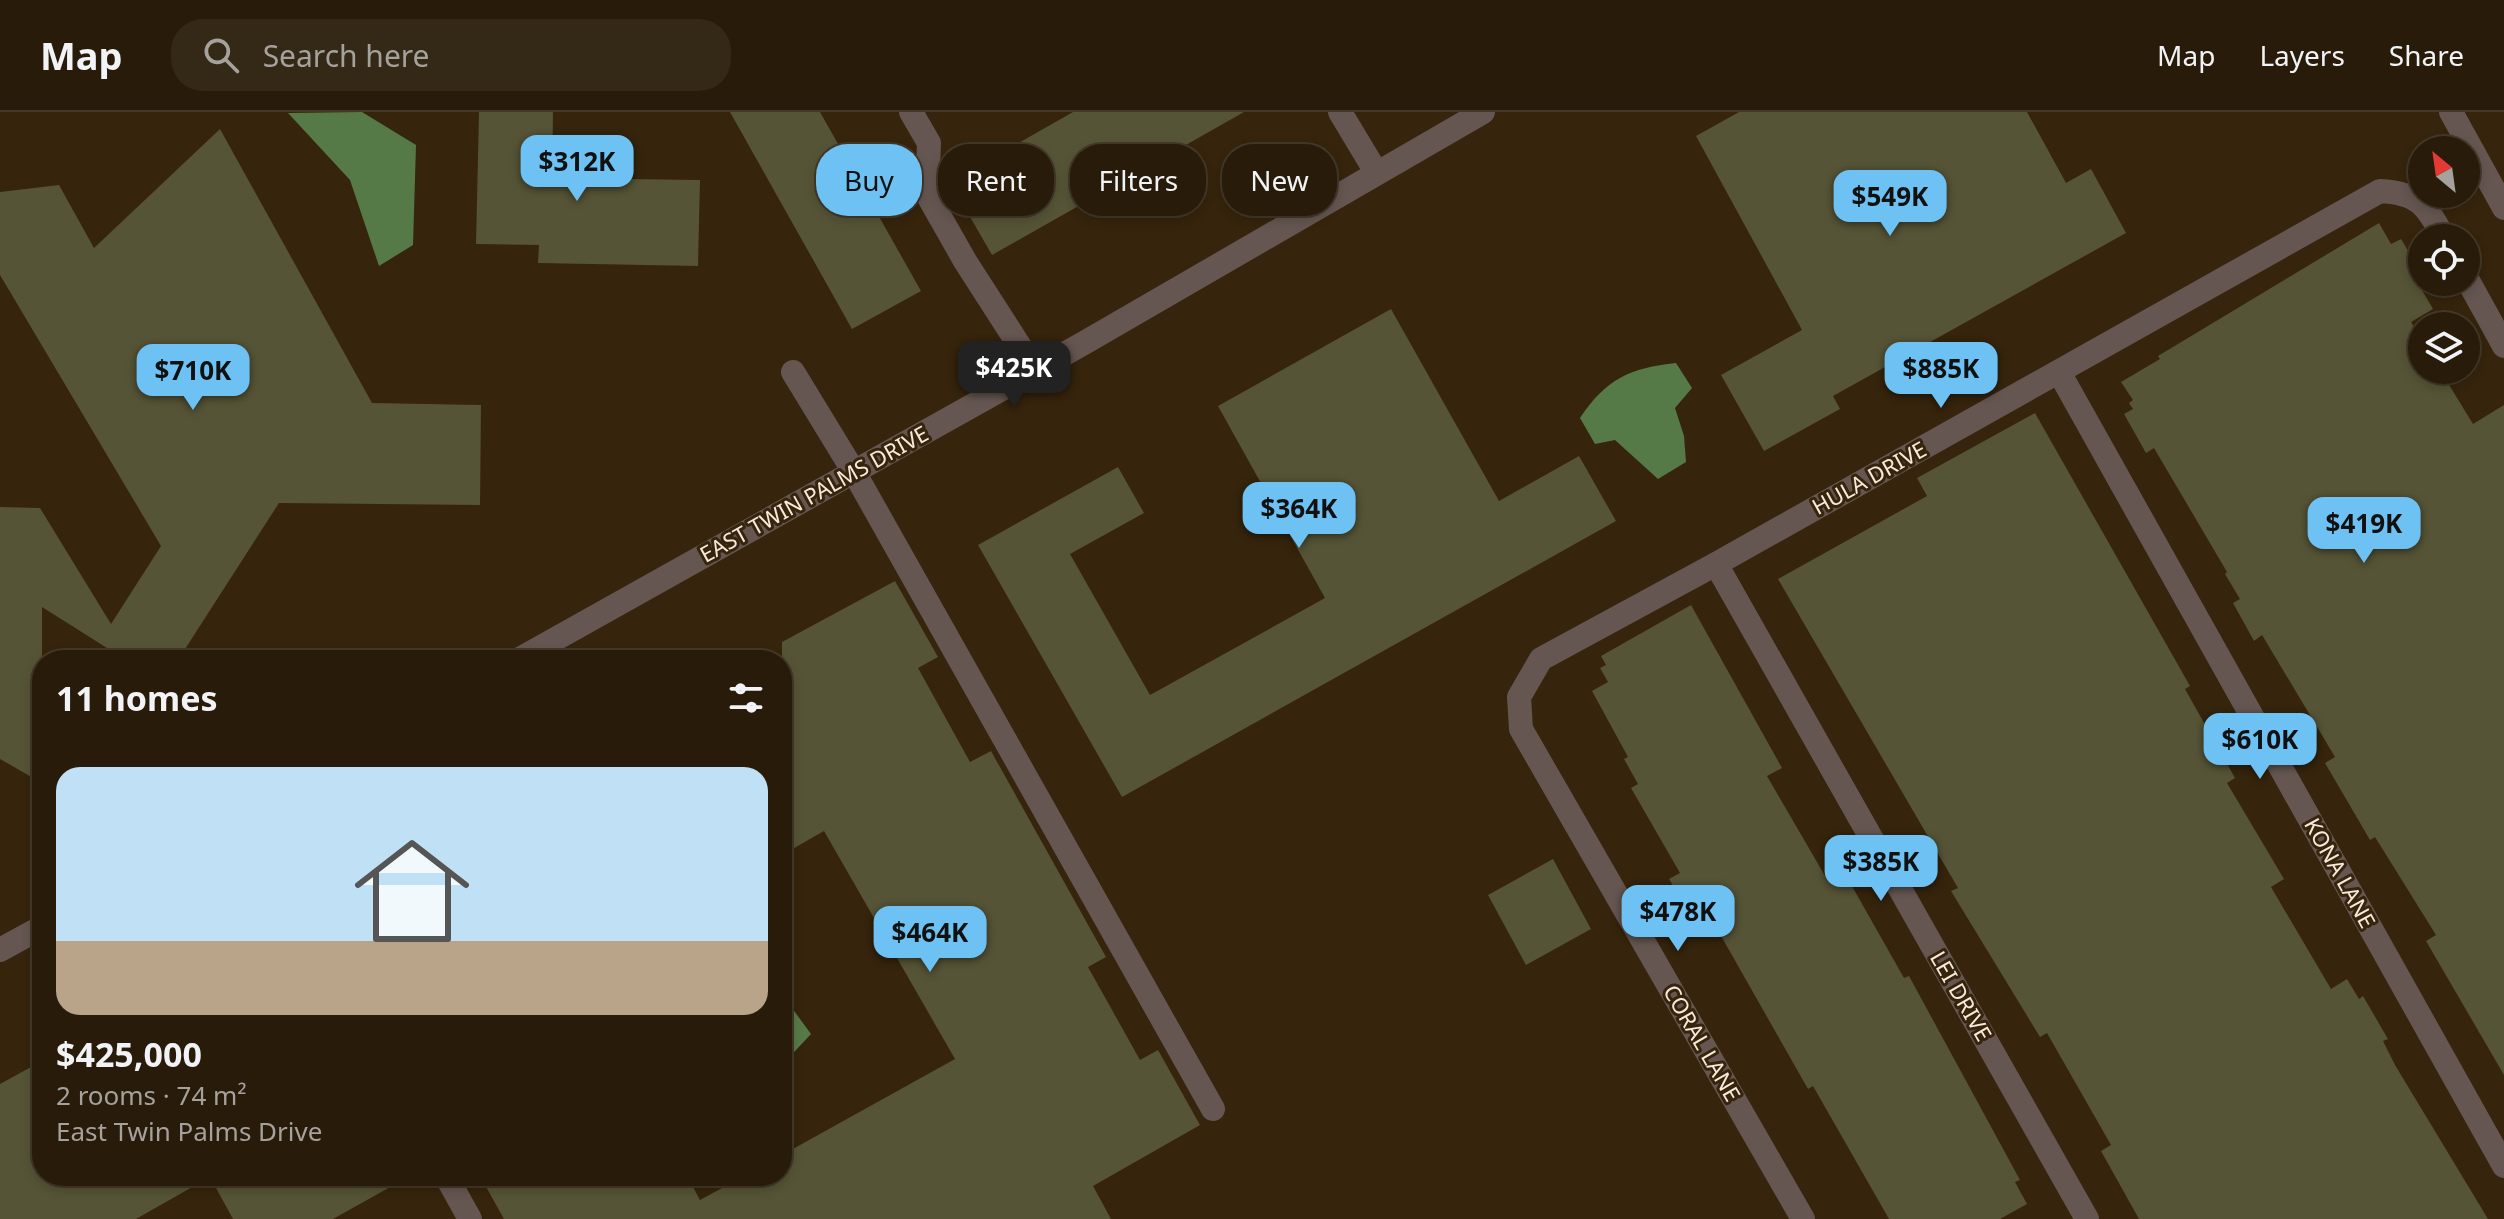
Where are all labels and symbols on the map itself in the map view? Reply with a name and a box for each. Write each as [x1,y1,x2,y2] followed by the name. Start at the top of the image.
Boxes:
[521,135,633,203] pin: $312K
[2408,136,2480,208] north arrow
[1834,170,1946,238] pin: $549K
[958,341,1070,409] pin: $425K
[1885,342,1997,410] pin: $885K
[137,344,249,412] pin: $710K
[694,418,933,569] street label: EAST TWIN PALMS DRIVE
[1806,433,1931,521] street label: HULA DRIVE
[1243,482,1355,550] pin: $364K
[2308,497,2420,565] pin: $419K
[2204,713,2316,781] pin: $610K
[2298,812,2383,933] street label: KONA LANE
[1825,835,1937,903] pin: $385K
[1622,885,1734,953] pin: $478K
[874,906,986,974] pin: $464K
[1924,945,2000,1046] street label: LEI DRIVE
[1657,979,1748,1106] street label: CORAL LANE

